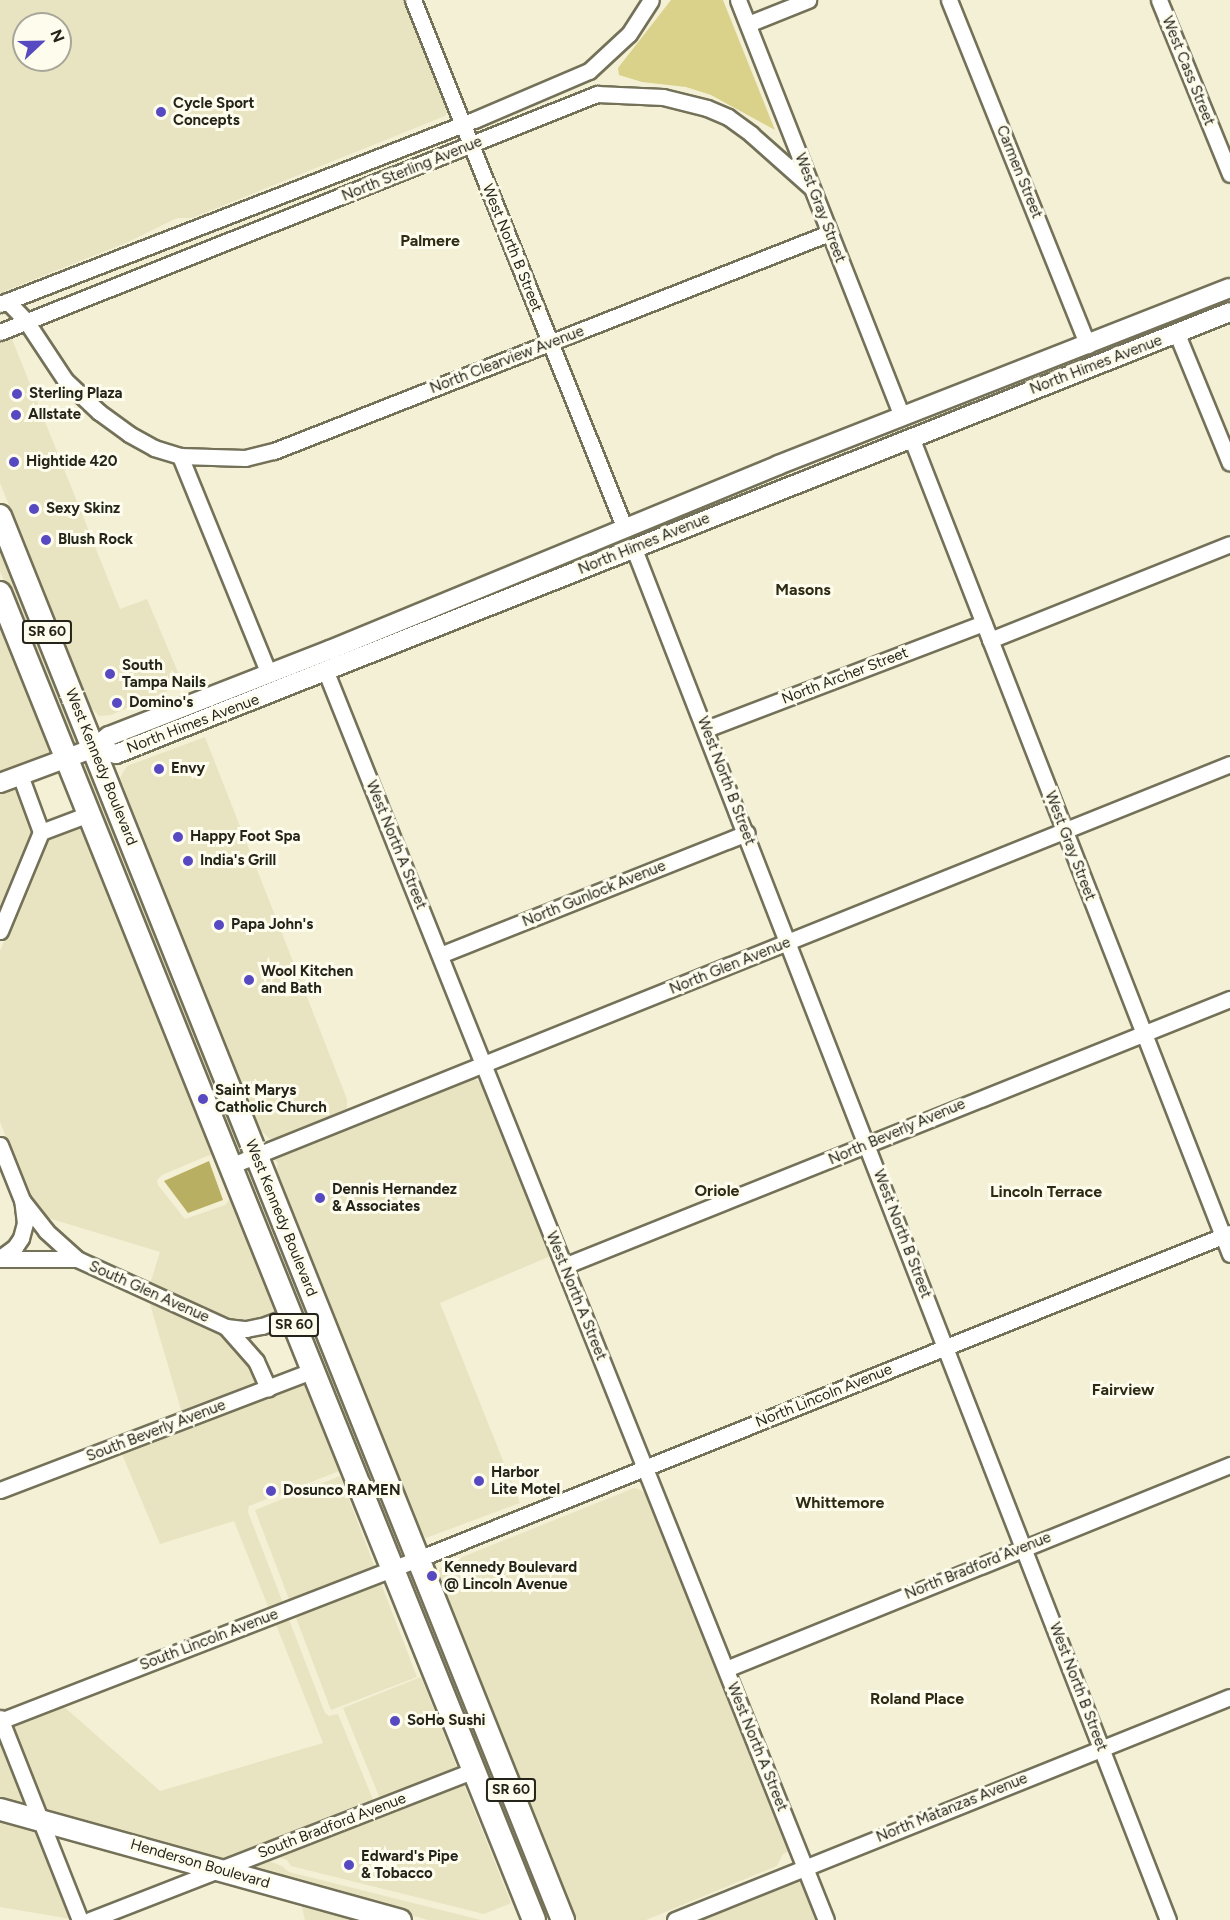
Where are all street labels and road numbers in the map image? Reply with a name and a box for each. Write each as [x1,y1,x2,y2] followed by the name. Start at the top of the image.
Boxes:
[1158,14,1218,128] street label: West Cass Street
[992,123,1046,221] street label: Carmen Street
[339,133,485,205] street label: North Sterling Avenue
[791,151,849,265] street label: West Gray Street
[478,181,546,315] street label: West North B Street
[427,322,587,398] street label: North Clearview Avenue
[1027,331,1165,399] street label: North Himes Avenue
[576,509,712,579] street label: North Himes Avenue
[22,621,72,643] road number: SR 60
[779,644,911,708] street label: North Archer Street
[61,686,141,848] street label: West Kennedy Boulevard
[124,690,262,758] street label: North Himes Avenue
[693,714,759,848] street label: West North B Street
[362,778,430,912] street label: West North A Street
[1041,789,1099,903] street label: West Gray Street
[520,857,668,931] street label: North Gunlock Avenue
[667,934,793,998] street label: North Glen Avenue
[826,1095,968,1169] street label: North Beverly Avenue
[241,1137,321,1299] street label: West Kennedy Boulevard
[869,1167,935,1301] street label: West North B Street
[542,1229,610,1363] street label: West North A Street
[86,1257,212,1327] street label: South Glen Avenue
[268,1314,320,1336] road number: SR 60
[753,1360,895,1432] street label: North Lincoln Avenue
[84,1396,228,1466] street label: South Beverly Avenue
[902,1528,1054,1604] street label: North Bradford Avenue
[137,1605,281,1675] street label: South Lincoln Avenue
[1045,1620,1111,1754] street label: West North B Street
[723,1680,791,1814] street label: West North A Street
[874,1769,1030,1847] street label: North Matanzas Avenue
[486,1779,536,1801] road number: SR 60
[255,1789,409,1863] street label: South Bradford Avenue
[128,1835,272,1893] street label: Henderson Boulevard

